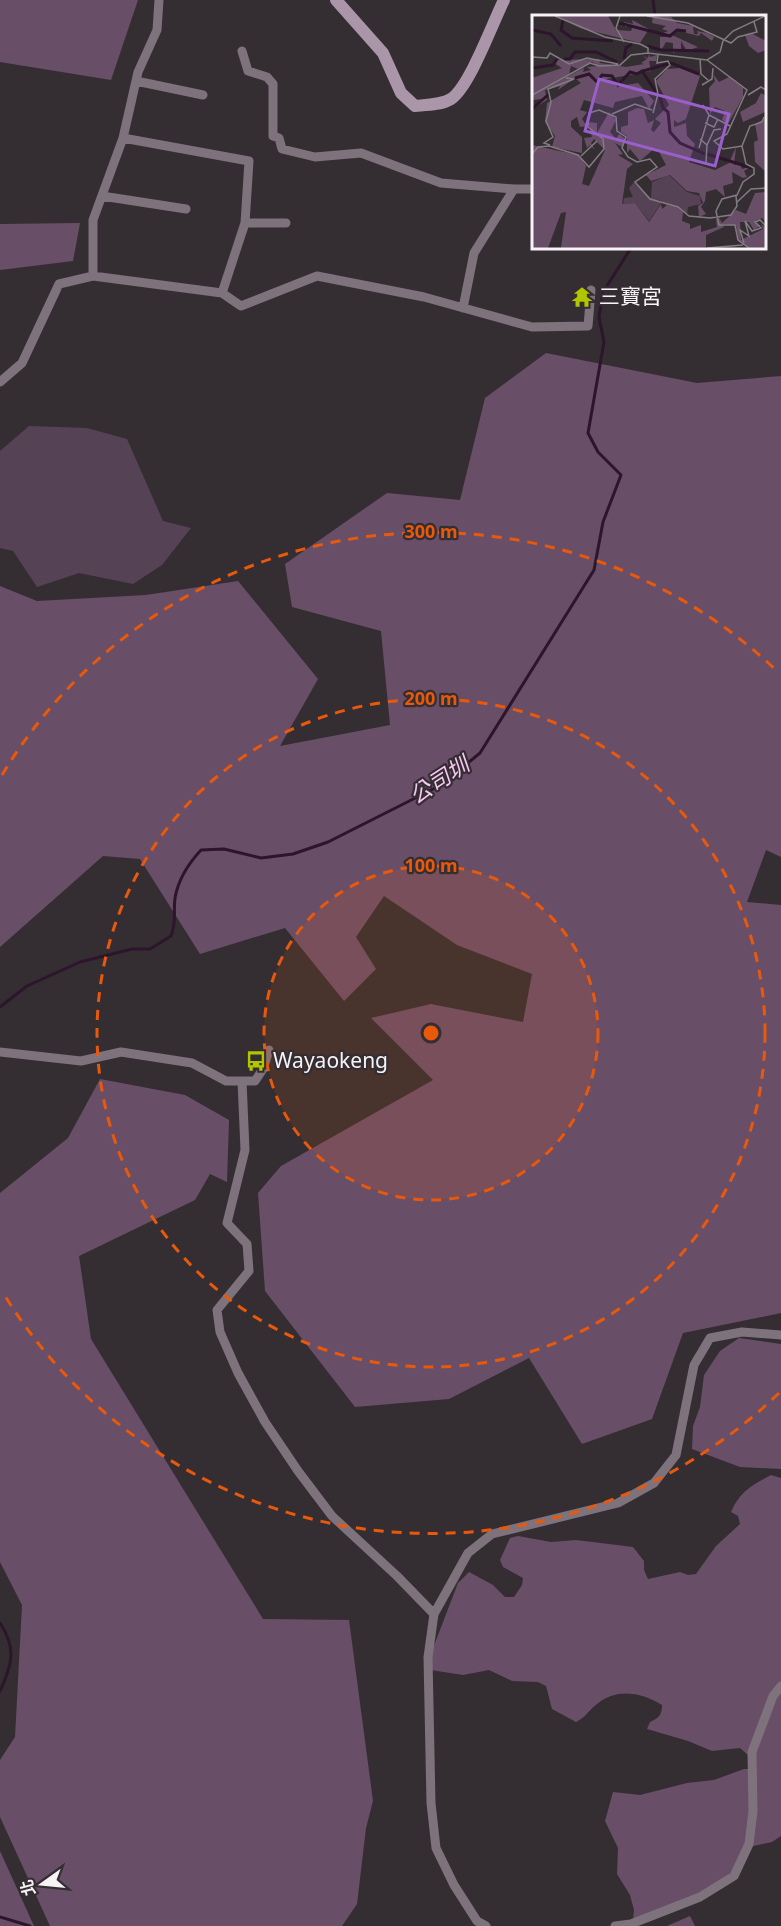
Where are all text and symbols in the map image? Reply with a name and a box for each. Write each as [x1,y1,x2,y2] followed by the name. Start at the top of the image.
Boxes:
[532,15,766,249] inset map
[599,282,662,310] place label: 三寶宮
[570,285,594,309] temple icon: 三寶宮
[404,519,458,543] text: 300 m
[404,686,458,710] text: 200 m
[403,747,477,810] water label: 公司圳
[404,853,458,877] text: 100 m
[421,1023,441,1043] centre of rings
[273,1046,388,1074] place label: Wayaokeng
[244,1049,268,1073] bus stop icon: Wayaokeng
[12,1854,72,1914] north arrow
[15,1877,40,1898] text: 北

